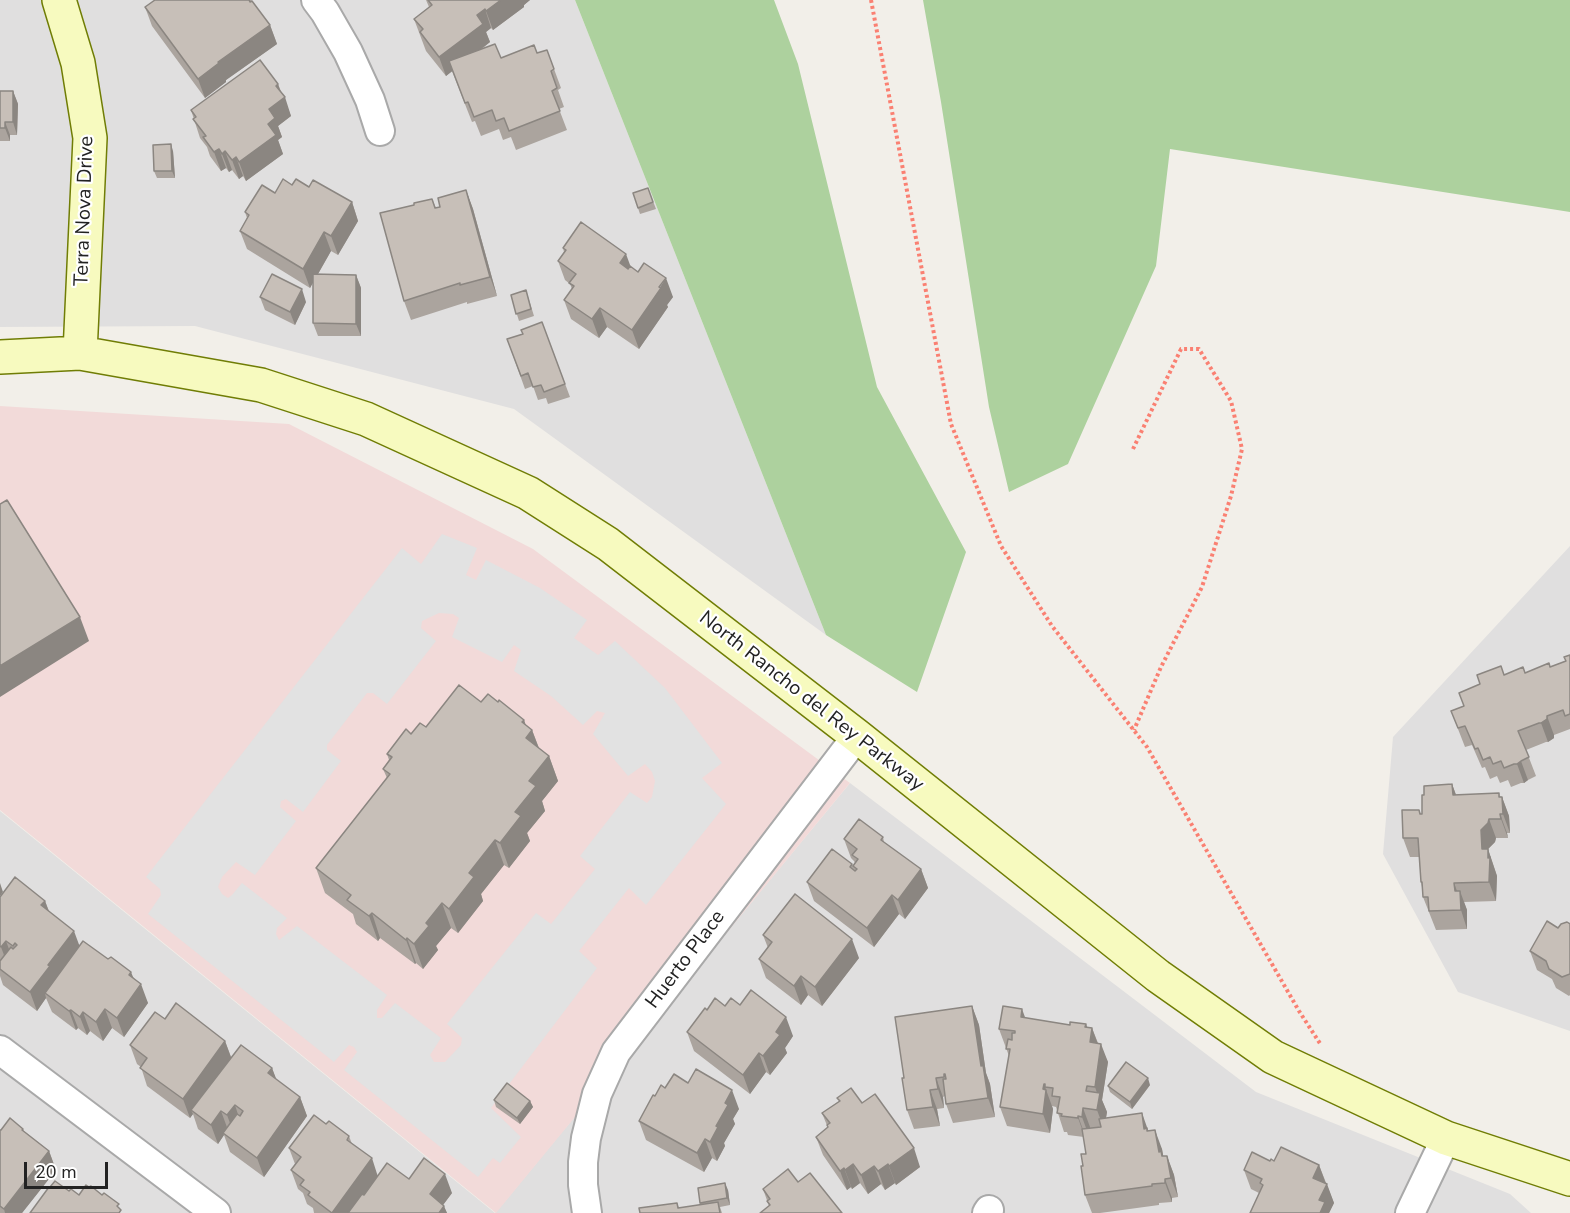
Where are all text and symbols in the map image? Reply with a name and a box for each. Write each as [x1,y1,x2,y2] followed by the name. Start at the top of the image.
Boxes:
[70,136,100,286] street label: Terra Nova Drive
[694,607,928,797] street label: North Rancho del Rey Parkway
[641,906,731,1014] street label: Huerto Place
[27,1150,111,1188] scale bar
[35,1160,77,1184] text: 20 m

